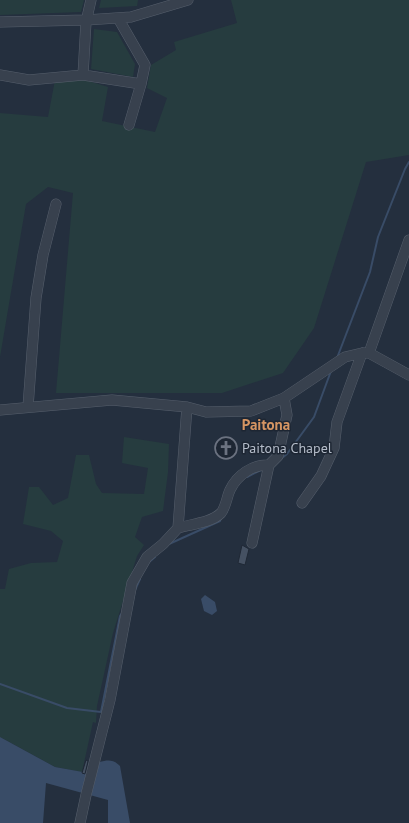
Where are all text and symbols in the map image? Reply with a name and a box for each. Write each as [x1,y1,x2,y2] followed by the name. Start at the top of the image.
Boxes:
[242,415,290,434] district label: Paitona
[213,435,239,461] church icon: Paitona Chapel
[242,439,332,457] place label: Paitona Chapel

